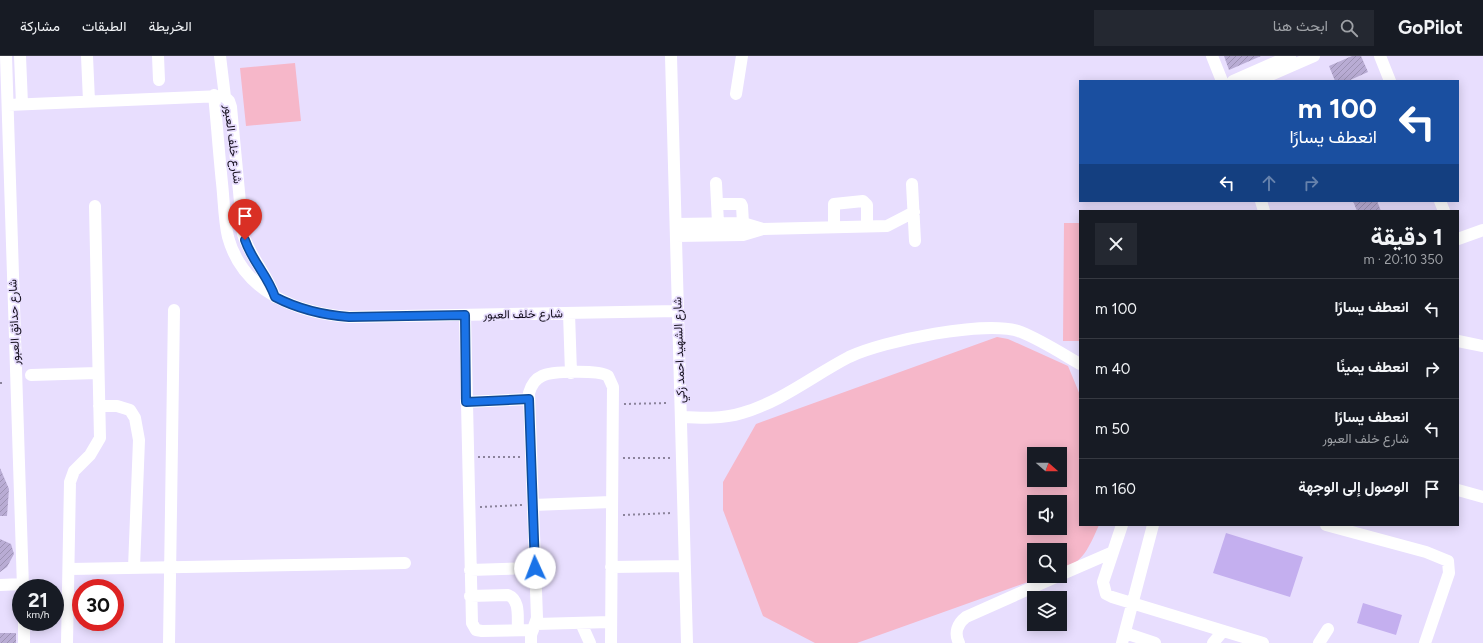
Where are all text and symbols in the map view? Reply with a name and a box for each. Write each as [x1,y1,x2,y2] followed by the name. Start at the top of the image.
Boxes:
[1094,10,1374,46] search box
[1398,16,1463,39] text: GoPilot
[1273,17,1328,35] text: ابحث هنا
[1338,17,1360,39] icon: search
[20,18,60,35] text: مشاركة
[82,18,126,35] text: الطبقات
[148,18,192,35] text: الخريطة
[1298,91,1377,125] text: 100 m
[1391,96,1443,148] icon: left
[219,103,245,185] street label: شارع خلف العبور
[1289,126,1377,148] text: انعطف يسارًا
[1216,172,1238,194] icon: left
[1258,172,1280,194] icon: ahead
[1300,172,1322,194] icon: right
[228,199,262,240] pin
[234,205,256,227] icon: arrive
[1371,222,1443,251] text: 1 دقيقة
[1095,223,1137,265] button: close
[1364,252,1443,267] text: 350 m · 20:10
[6,279,25,366] street label: شارع حدائق العبور
[670,297,691,403] street label: شارع الشهيد احمد زكي
[1334,298,1409,316] text: انعطف يسارًا
[1421,298,1443,320] icon: left
[1095,300,1137,318] text: 100 m
[482,306,563,324] street label: شارع خلف العبور
[1336,358,1409,376] text: انعطف يمينًا
[1421,358,1443,380] icon: right
[1095,360,1130,378] text: 40 m
[1334,408,1409,426] text: انعطف يسارًا
[1421,418,1443,440] icon: left
[1095,420,1130,438] text: 50 m
[1323,431,1409,446] text: شارع خلف العبور
[1027,447,1067,487] north arrow
[1027,447,1067,631] map controls
[1298,478,1409,496] text: الوصول إلى الوجهة
[1421,478,1443,500] icon: arrive
[1095,480,1136,498] text: 160 m
[1027,495,1067,535] button: sound
[1027,543,1067,583] button: search
[514,547,556,589] position arrow
[72,579,124,631] speed limit sign: 30
[28,588,48,612] text: 21
[1027,591,1067,631] button: layers
[27,608,49,621] text: km/h

